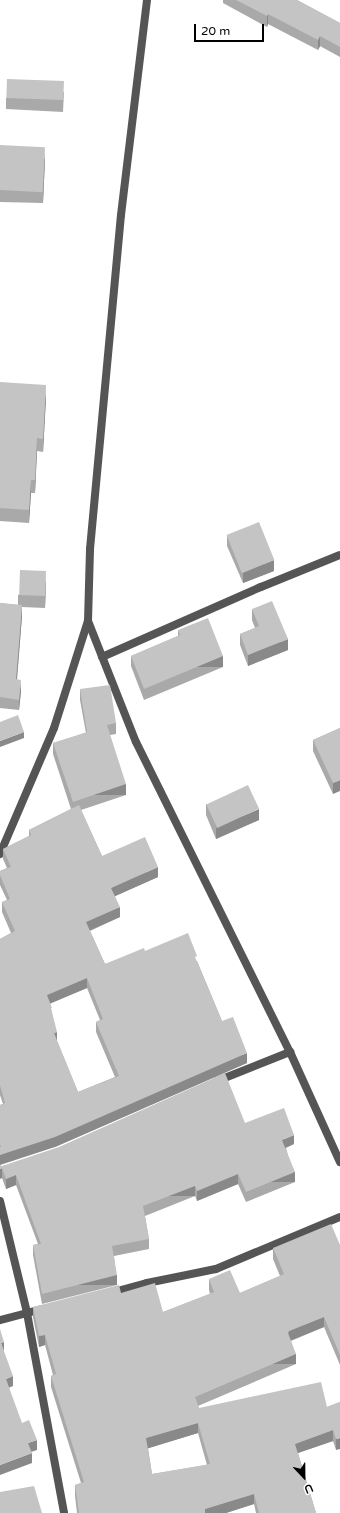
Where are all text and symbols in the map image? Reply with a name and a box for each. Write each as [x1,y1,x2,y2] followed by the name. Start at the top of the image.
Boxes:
[196,16,266,42] scale bar
[201,24,230,38] text: 20 m
[284,1457,324,1497] north arrow
[302,1481,315,1496] text: U

